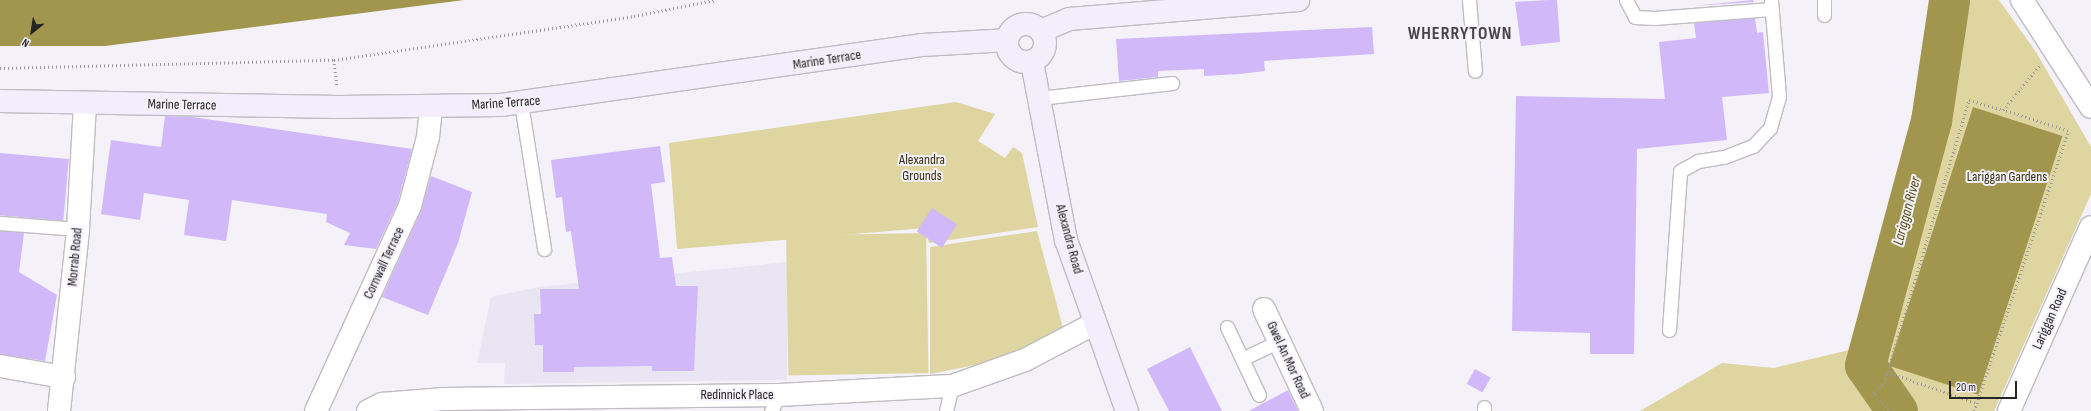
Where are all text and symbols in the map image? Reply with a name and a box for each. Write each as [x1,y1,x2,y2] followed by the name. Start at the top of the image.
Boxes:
[12,12,52,52] north arrow
[1408,23,1512,45] district label: WHERRYTOWN
[20,36,32,50] text: N
[792,46,862,74] street label: Marine Terrace
[471,92,541,114] street label: Marine Terrace
[147,96,217,114] street label: Marine Terrace
[899,152,945,184] park label: Alexandra Grounds
[1967,169,2047,185] park label: Lariggan Gardens
[1889,175,1925,247] water label: Lariggan River
[1052,202,1086,276] street label: Alexandra Road
[360,224,408,302] street label: Cornwall Terrace
[64,227,86,287] street label: Morrab Road
[2029,286,2071,352] street label: Lariggan Road
[1263,319,1313,401] street label: Gwel An Mor Road
[1951,373,2019,399] scale bar
[1956,380,1976,395] text: 20 m
[700,387,774,403] street label: Redinnick Place

